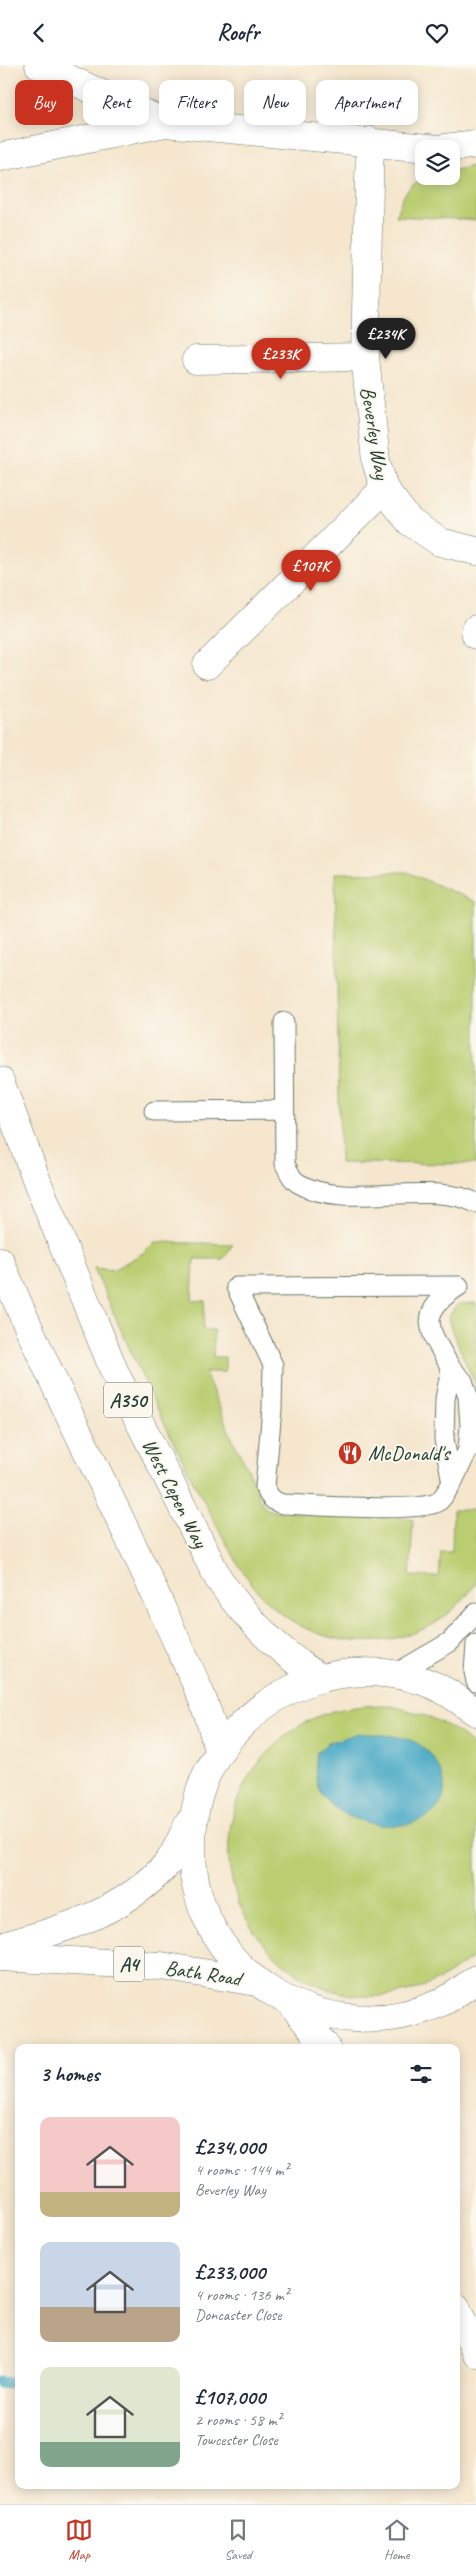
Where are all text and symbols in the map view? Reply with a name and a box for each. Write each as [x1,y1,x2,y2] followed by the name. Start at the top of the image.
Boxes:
[25,19,53,47] icon: back
[217,19,259,47] text: Roofr
[423,19,451,47] icon: heart
[15,80,73,125] chip: Buy
[83,80,149,125] chip: Rent
[159,80,234,125] chip: Filters
[244,80,306,125] chip: New
[316,80,418,125] chip: Apartment
[415,140,460,185] map controls
[415,140,460,185] button: layers
[351,317,421,360] pin: £234K
[368,324,404,344] text: £234K
[246,337,316,380] pin: £233K
[263,344,299,364] text: £233K
[355,385,395,483] street label: Beverley Way
[276,549,346,592] pin: £107K
[293,556,329,576] text: £107K
[104,1383,152,1417] road number: A350
[136,1434,214,1554] street label: West Cepen Way
[337,1440,363,1466] restaurant icon: McDonald's
[368,1440,451,1466] place label: McDonald's
[114,1947,144,1981] road number: A4
[163,1954,245,1992] street label: Bath Road
[407,2060,435,2088] icon: filters
[40,2061,99,2087] text: 3 homes
[195,2134,265,2160] text: £234,000
[80,2137,140,2197] icon: home
[195,2160,289,2180] text: 4 rooms · 144 m²
[195,2180,266,2200] text: Beverley Way
[195,2259,265,2285] text: £233,000
[80,2262,140,2322] icon: home
[195,2285,289,2305] text: 4 rooms · 136 m²
[195,2305,281,2325] text: Doncaster Close
[195,2384,265,2410] text: £107,000
[80,2387,140,2447] icon: home
[195,2410,281,2430] text: 2 rooms · 58 m²
[195,2430,278,2450] text: Towcester Close
[65,2516,93,2563] tab: Map
[224,2516,252,2563] tab: Saved
[383,2516,411,2563] tab: Home

